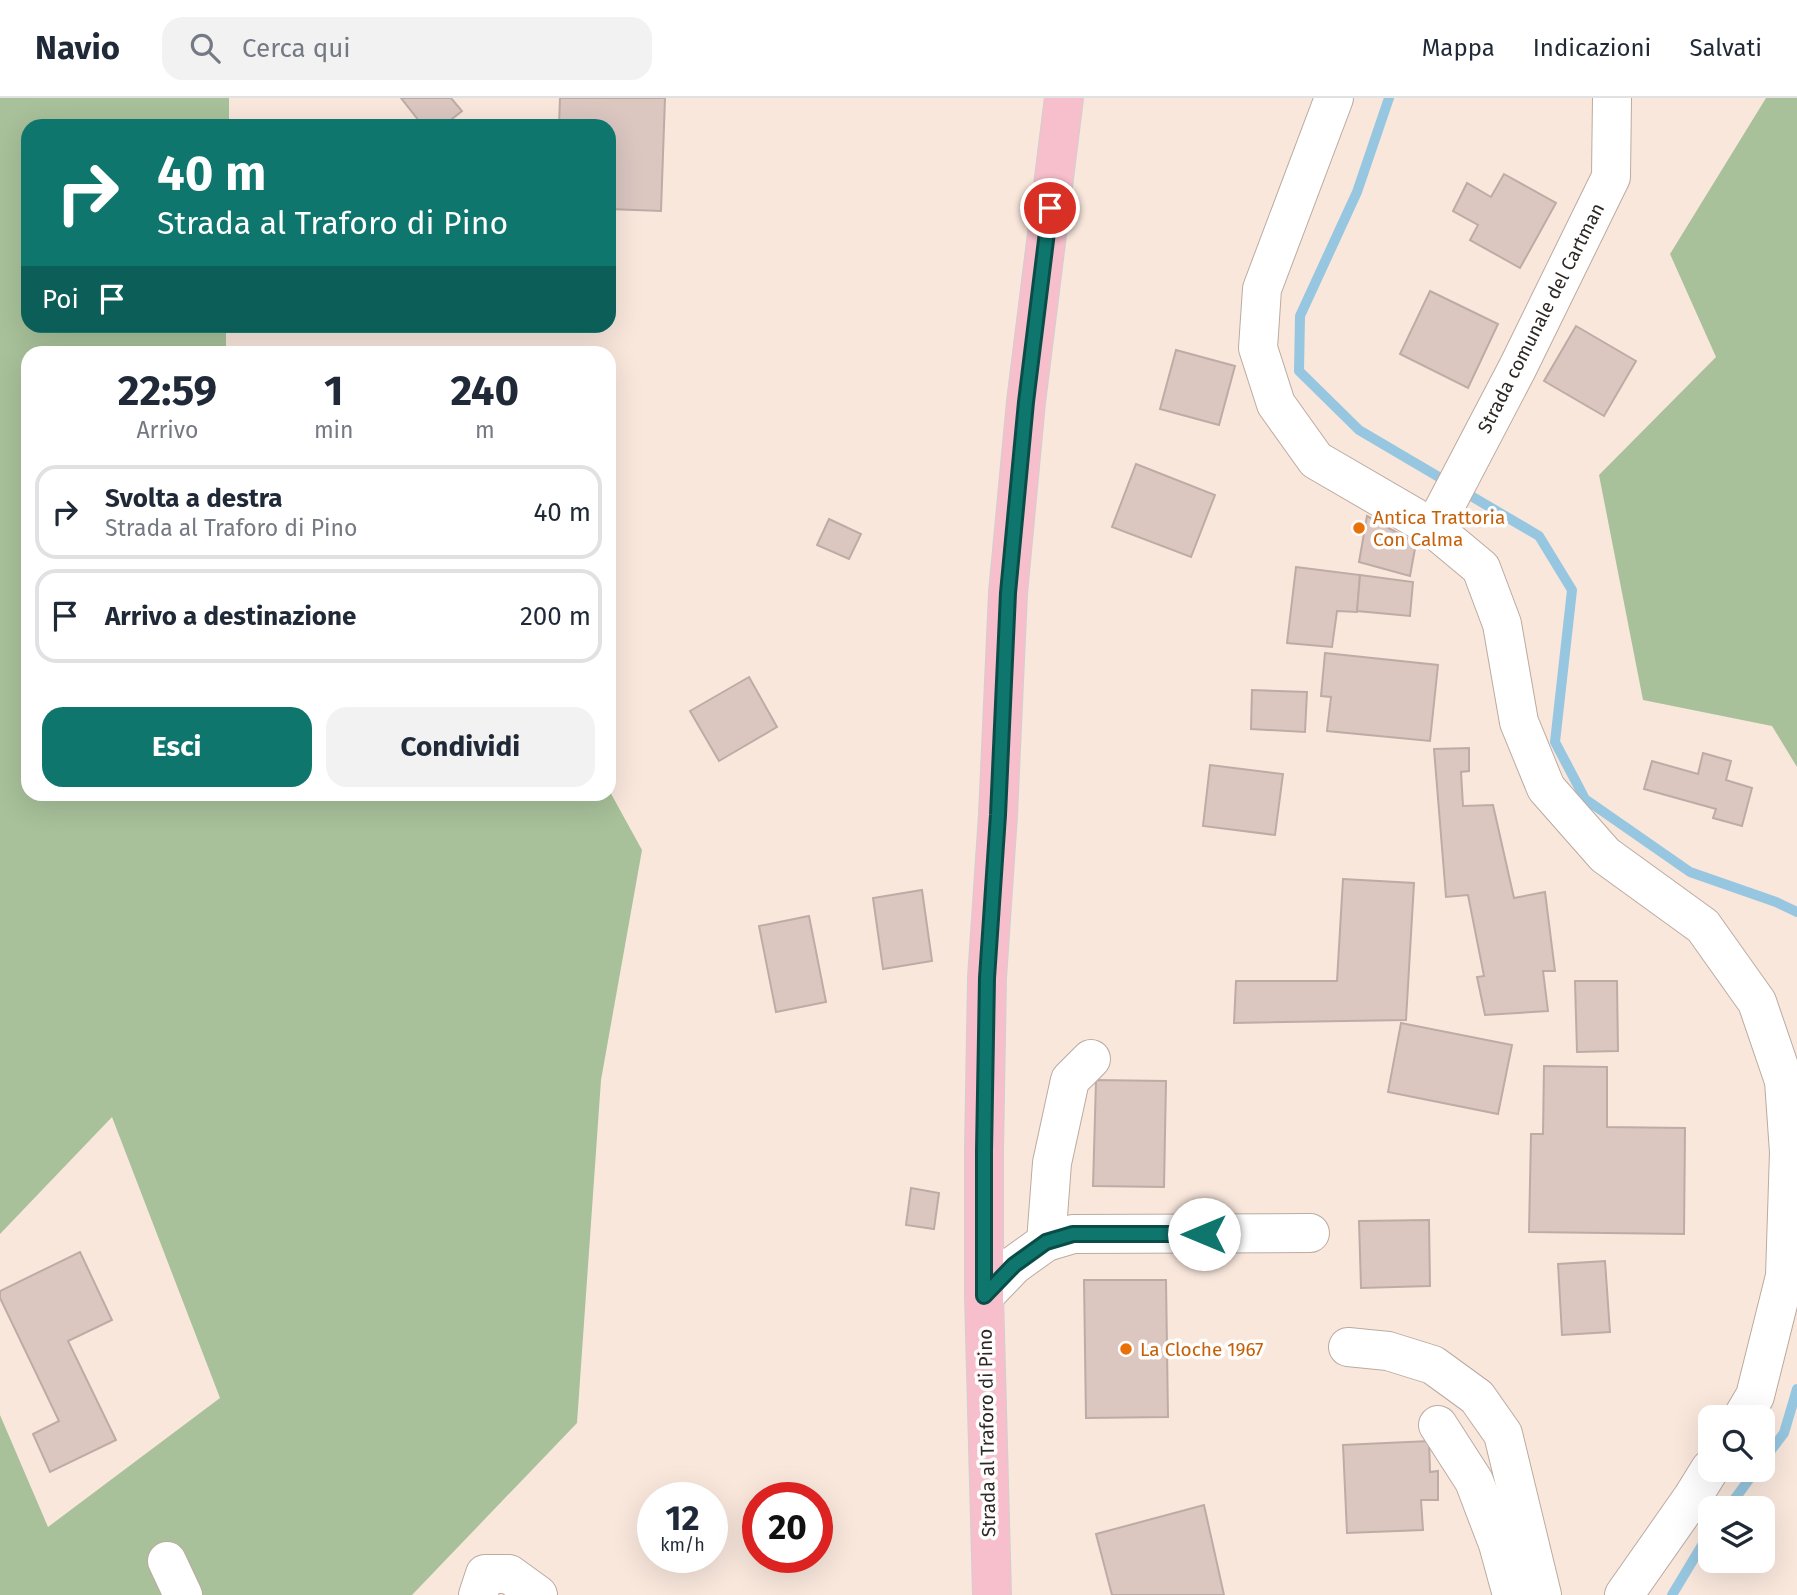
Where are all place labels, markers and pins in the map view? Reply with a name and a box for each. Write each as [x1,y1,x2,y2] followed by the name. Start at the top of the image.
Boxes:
[1020,178,1080,238] pin
[1373,506,1505,551] place label: Antica Trattoria Con Calma
[1351,520,1367,536] marker: Antica Trattoria Con Calma
[1140,1338,1264,1361] place label: La Cloche 1967
[1118,1341,1134,1357] marker: La Cloche 1967

